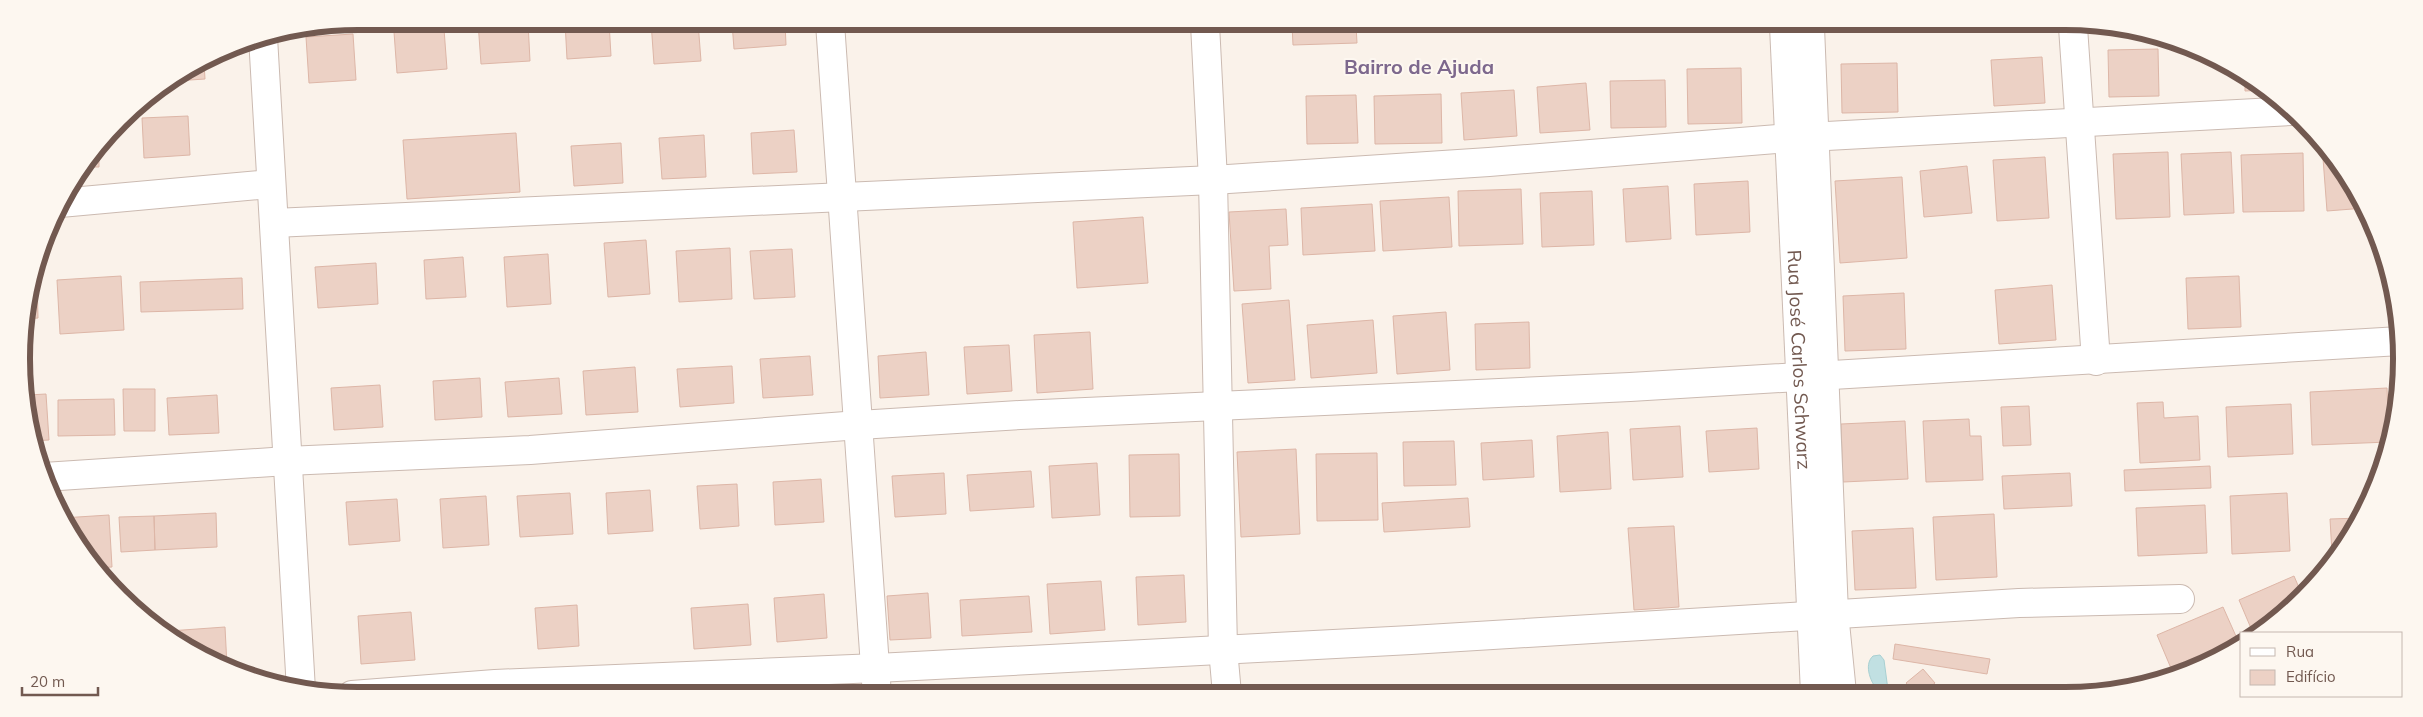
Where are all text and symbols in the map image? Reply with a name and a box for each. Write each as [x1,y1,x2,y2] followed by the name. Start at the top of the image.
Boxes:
[1344,54,1494,79] district label: Bairro de Ajuda
[1782,249,1817,470] street label: Rua José Carlos Schwarz
[2240,632,2403,697] legend
[2286,642,2314,661] text: Rua
[22,664,99,696] scale bar
[2286,667,2336,686] text: Edifício
[30,672,65,691] text: 20 m

